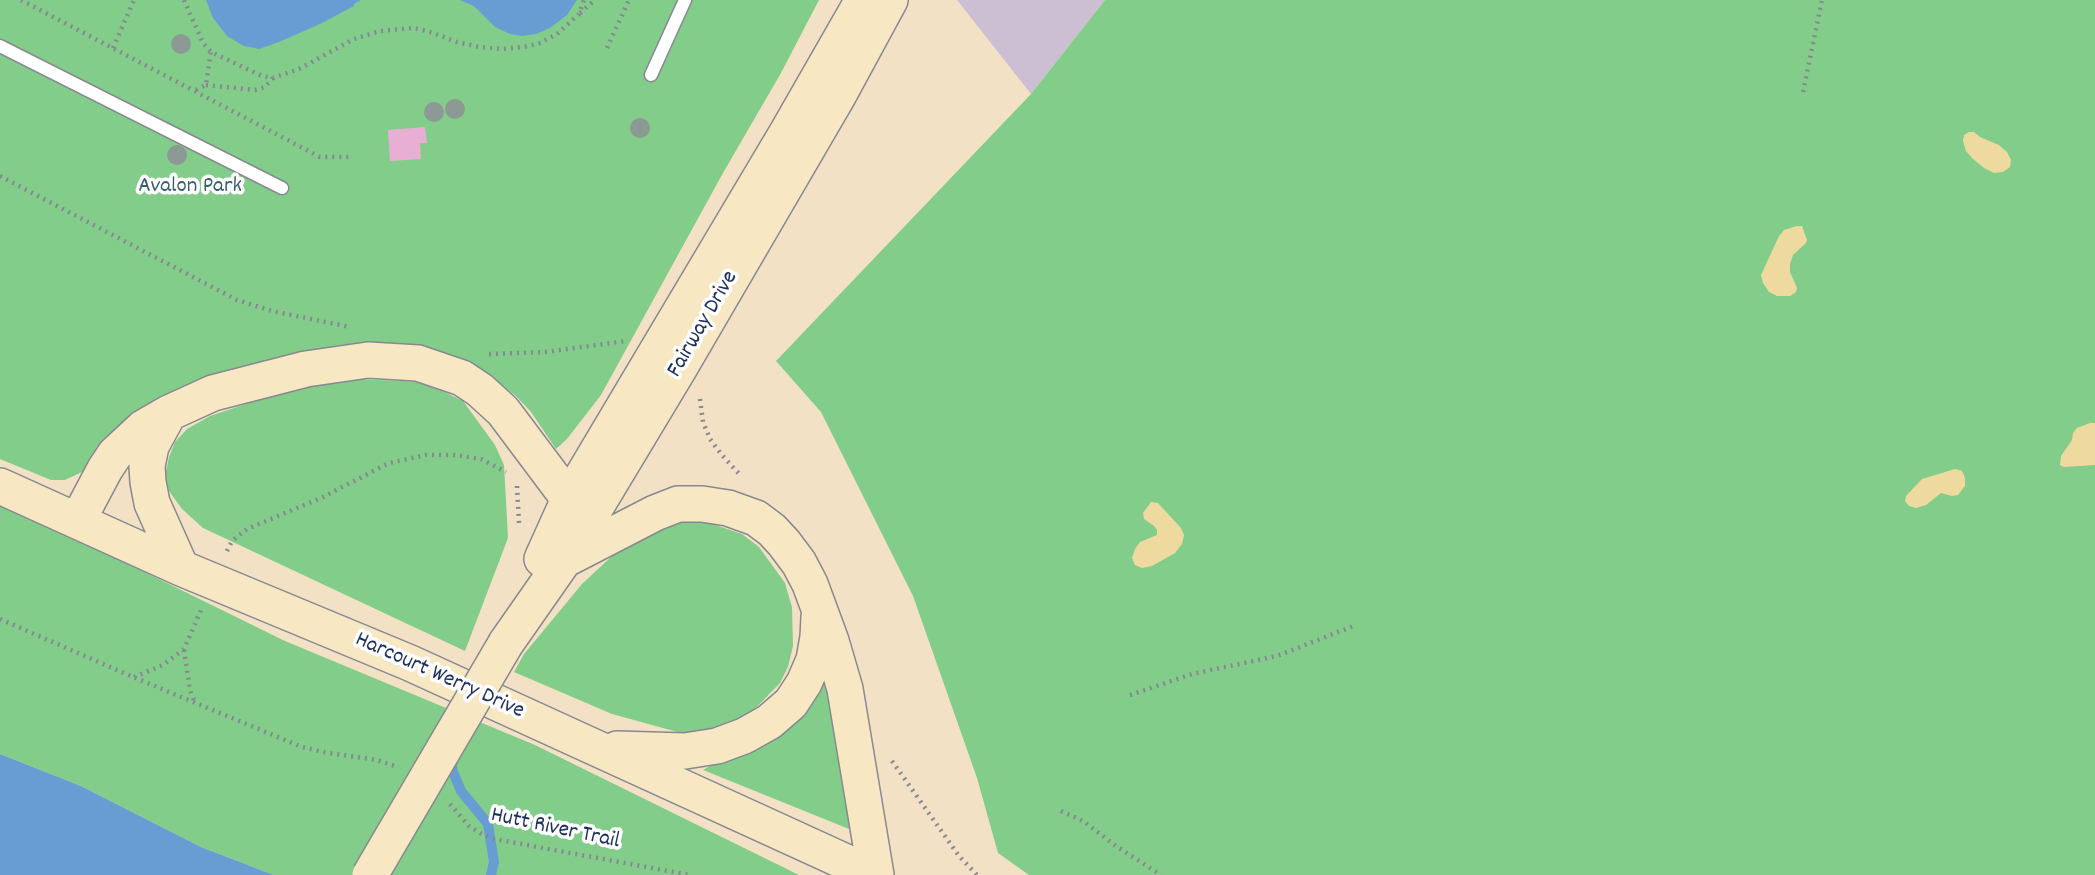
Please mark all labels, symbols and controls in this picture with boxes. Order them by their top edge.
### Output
park label: Avalon Park [138,174,242,202]
street label: Fairway Drive [662,267,746,383]
street label: Harcourt Werry Drive [350,627,528,727]
street label: Hutt River Trail [488,803,622,857]

